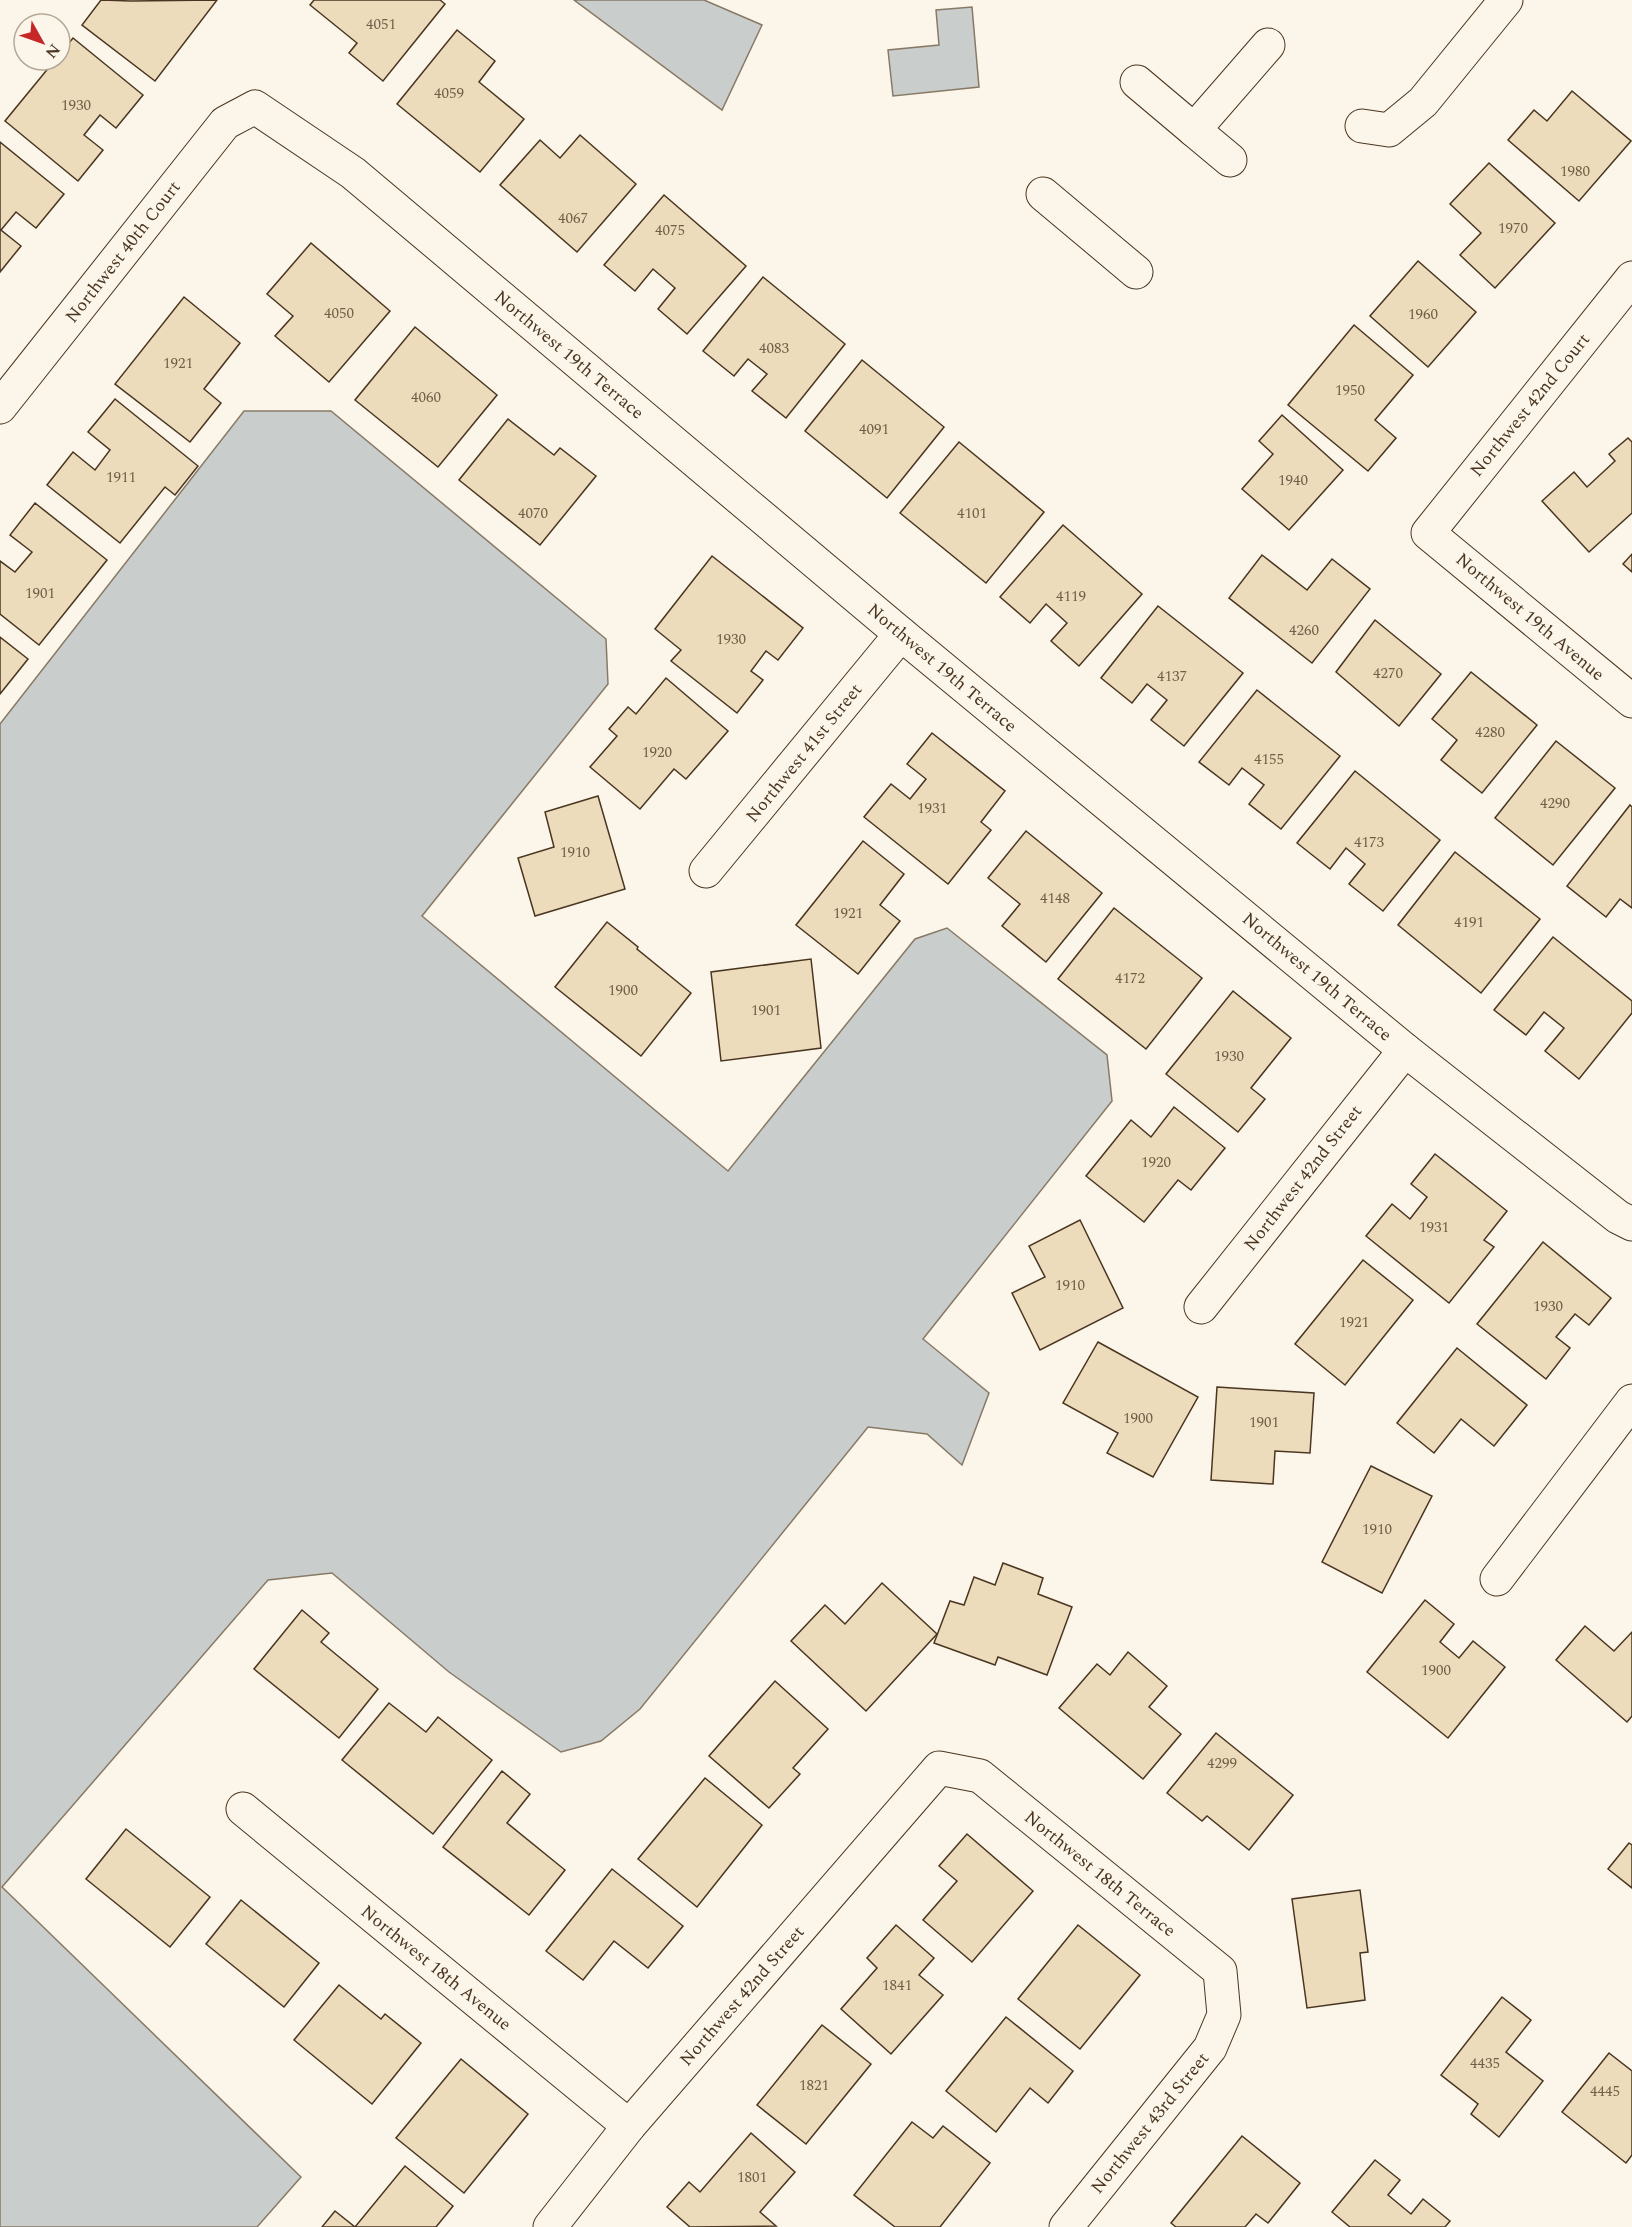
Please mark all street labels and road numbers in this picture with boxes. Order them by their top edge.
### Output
street label: Northwest 40th Court [59,175,187,329]
street label: Northwest 19th Terrace [488,284,650,426]
street label: Northwest 42nd Court [1463,327,1597,483]
street label: Northwest 19th Avenue [1450,546,1610,688]
street label: Northwest 19th Terrace [861,597,1023,739]
street label: Northwest 41st Street [739,678,869,828]
street label: Northwest 19th Terrace [1236,906,1398,1048]
street label: Northwest 42nd Street [1237,1099,1369,1257]
street label: Northwest 18th Terrace [1018,1804,1182,1944]
street label: Northwest 18th Avenue [355,1899,517,2037]
street label: Northwest 42nd Street [673,1920,811,2072]
street label: Northwest 43rd Street [1084,2046,1216,2200]

